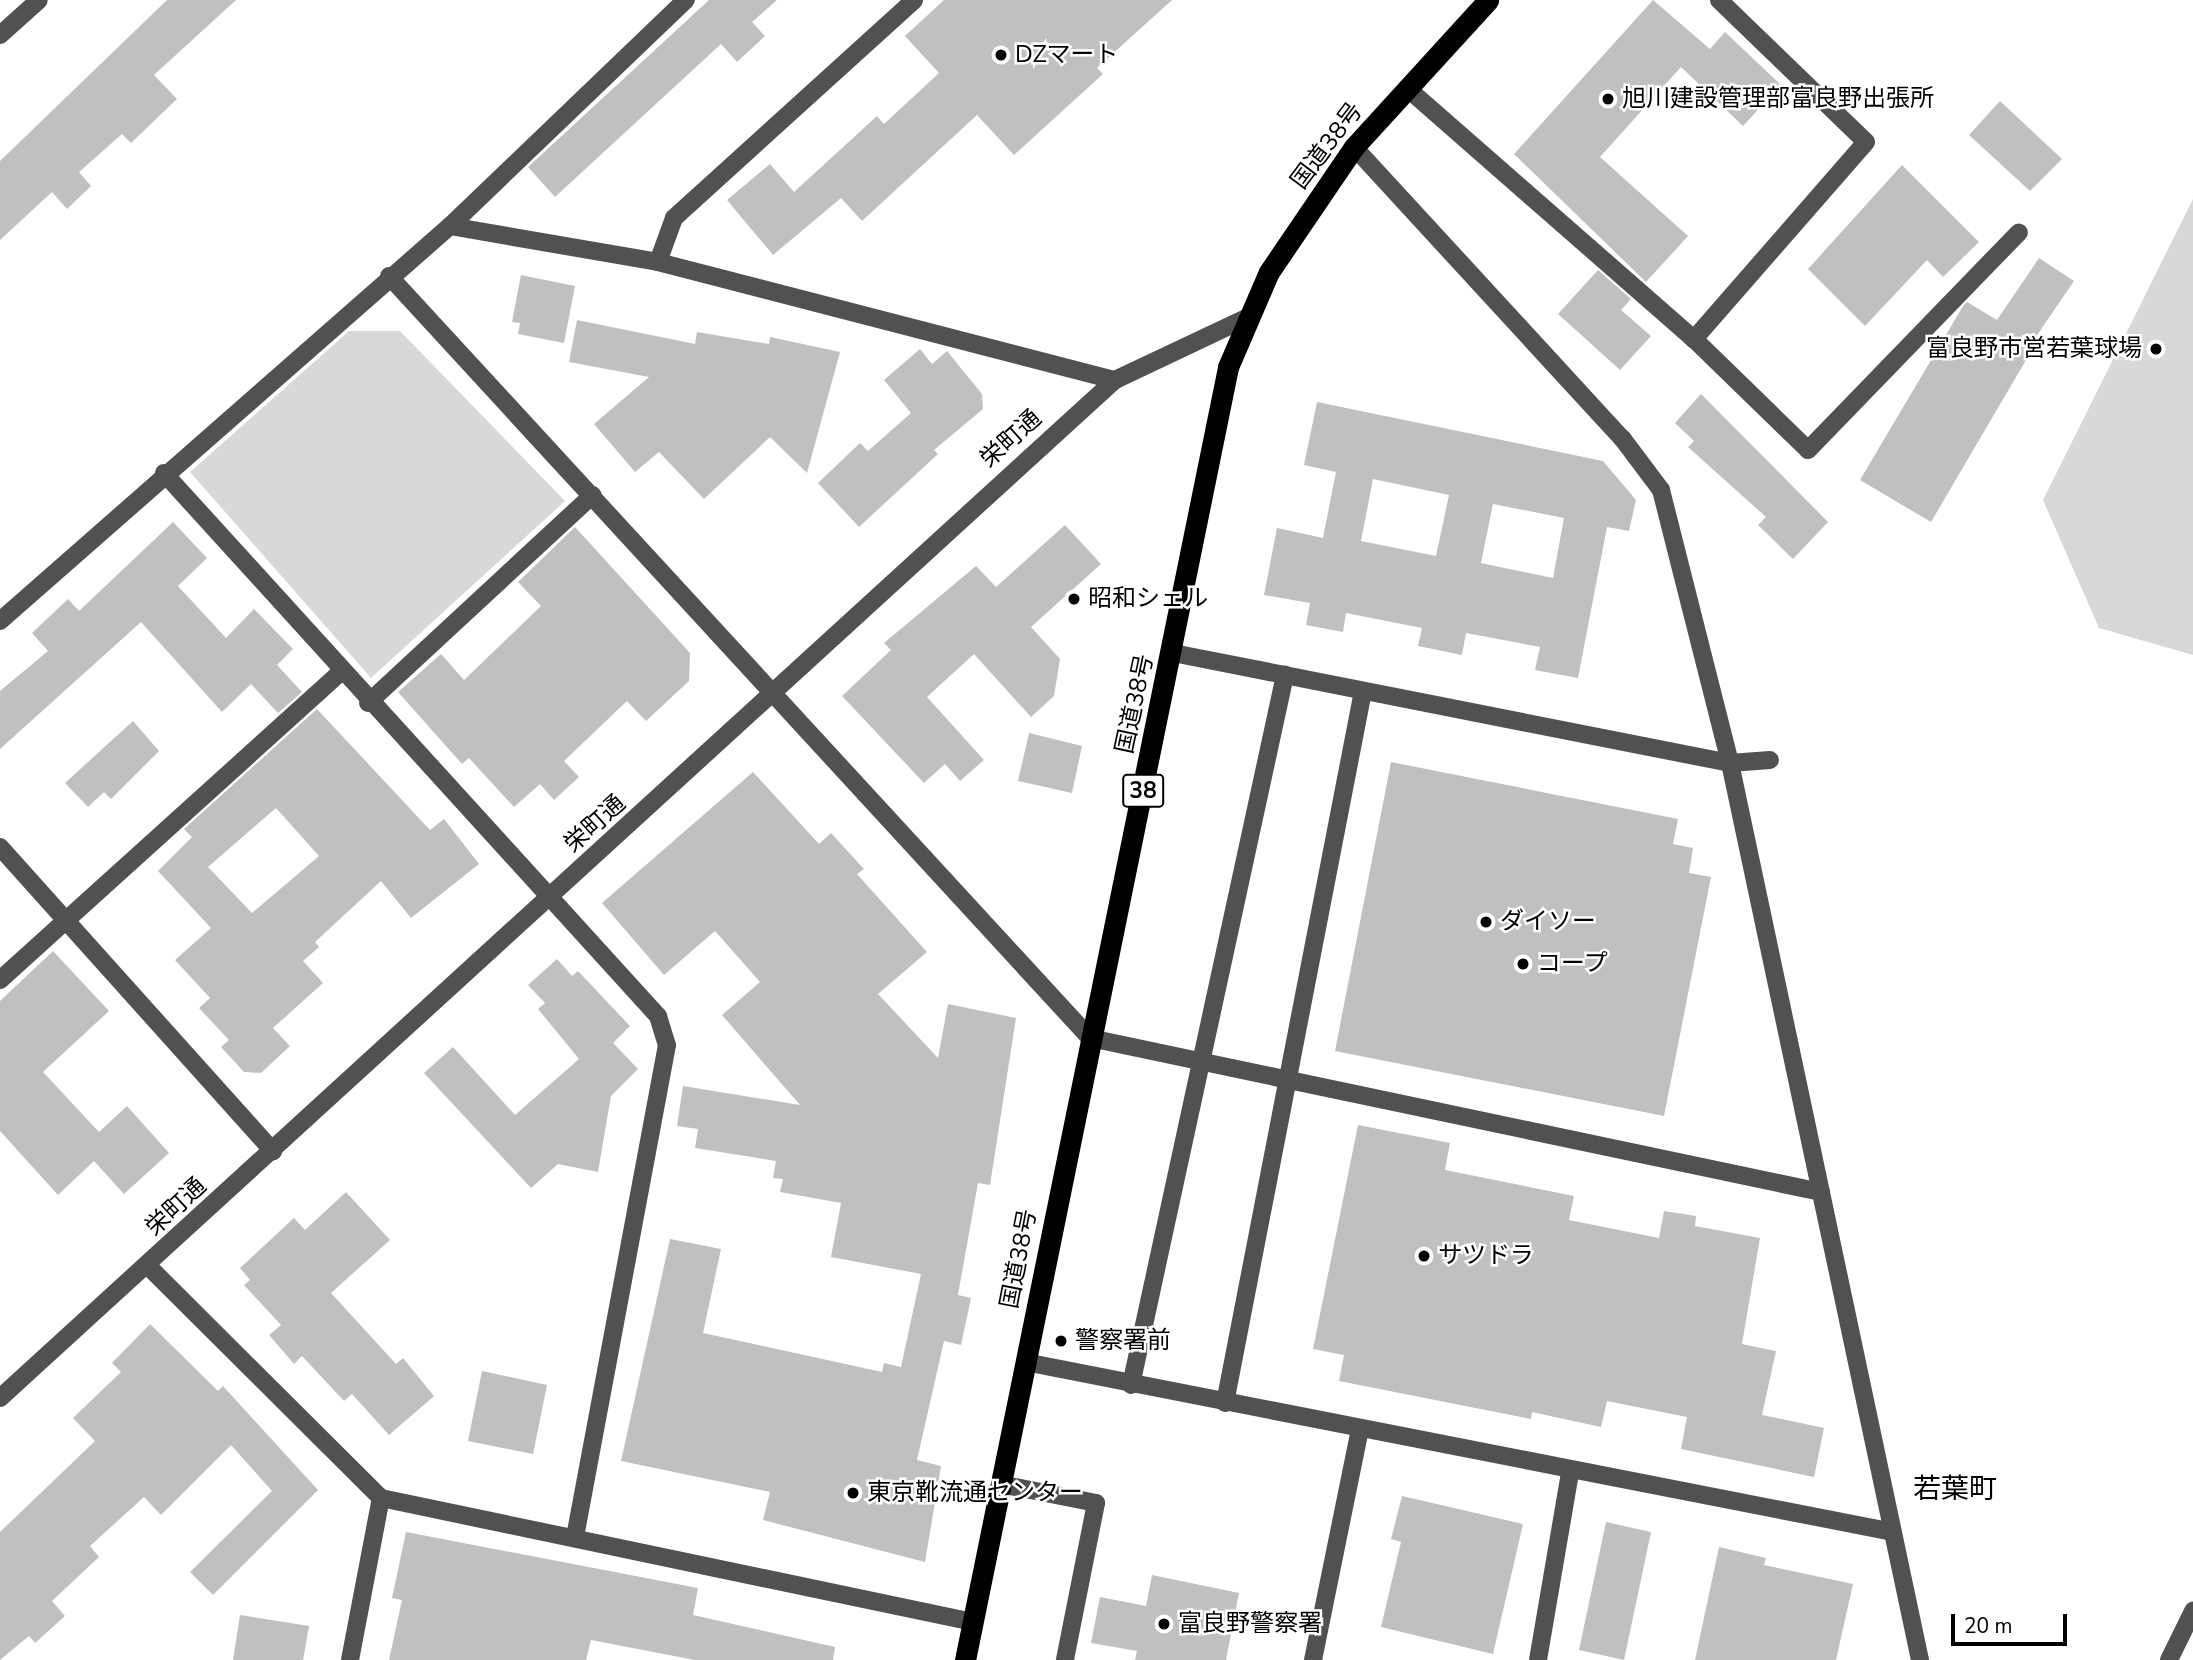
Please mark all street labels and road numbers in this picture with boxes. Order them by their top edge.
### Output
street label: 国道38号 [1285,97,1369,195]
street label: 栄町通 [975,404,1047,474]
street label: 国道38号 [1110,652,1160,756]
road number: 38 [1122,772,1164,810]
street label: 栄町通 [559,789,631,859]
street label: 栄町通 [140,1172,212,1242]
street label: 国道38号 [995,1207,1043,1311]

